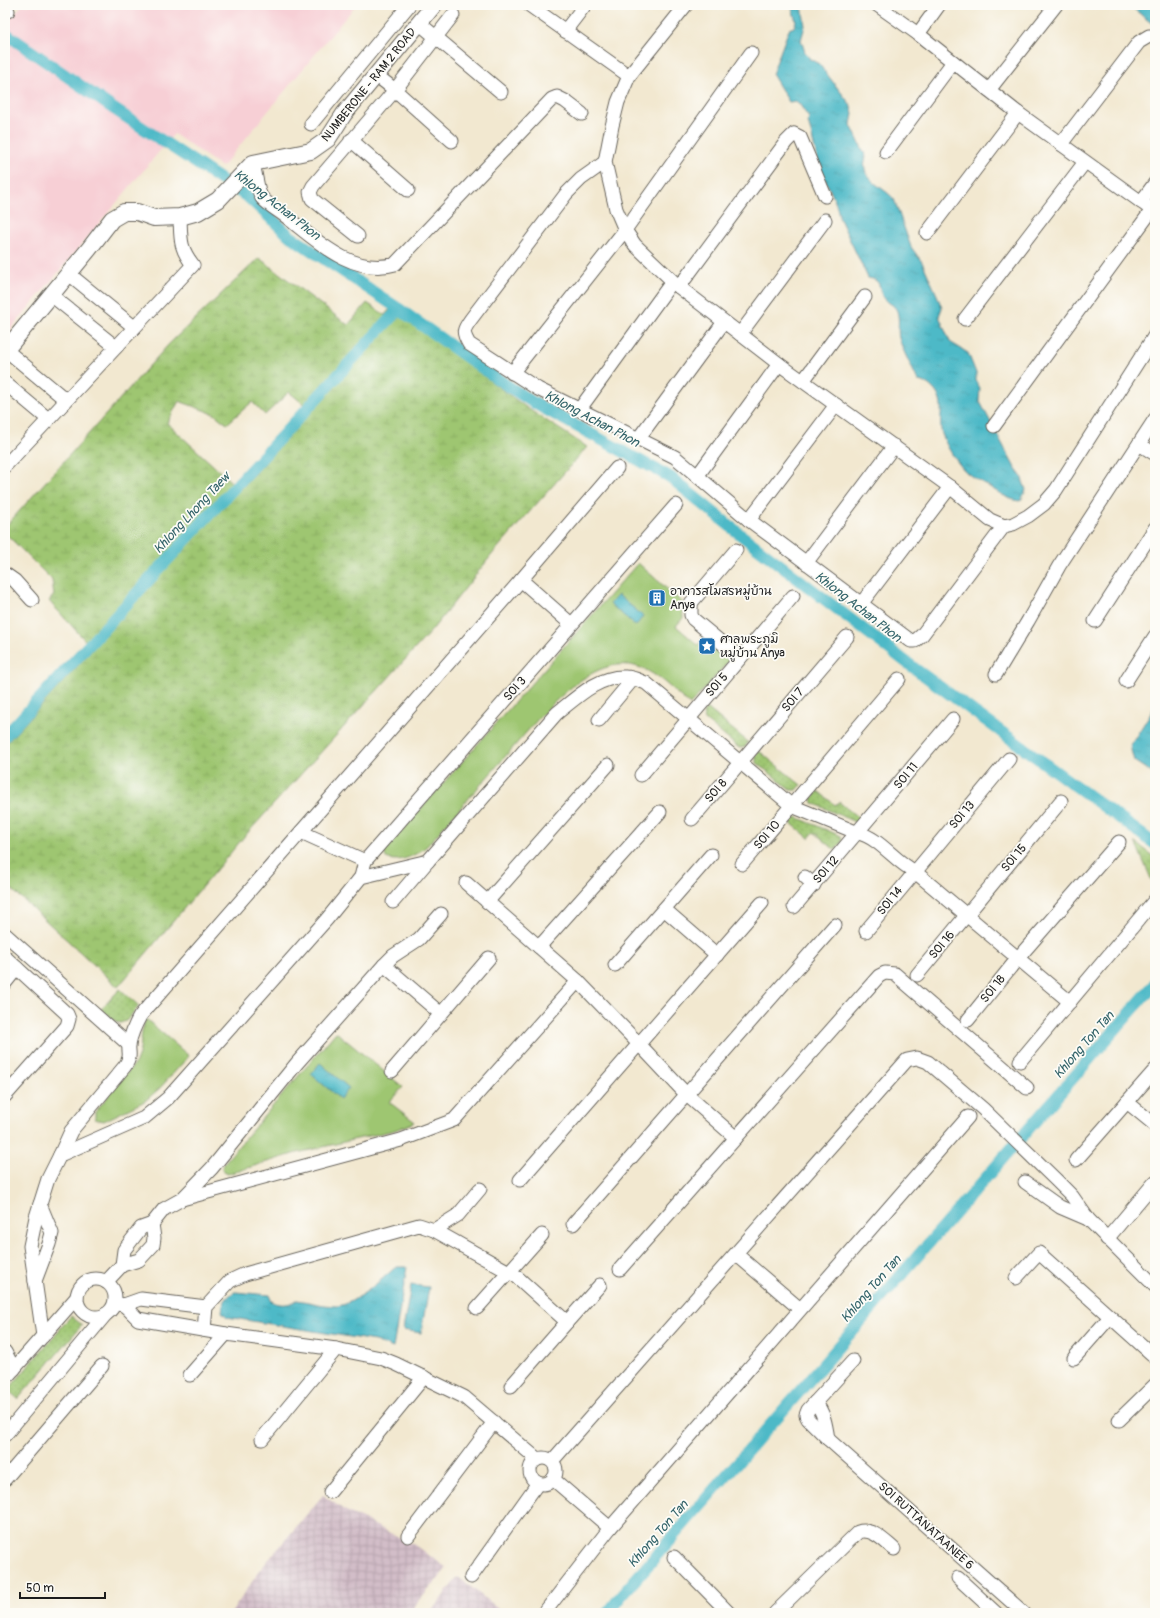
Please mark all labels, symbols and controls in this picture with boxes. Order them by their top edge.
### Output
street label: NUMBERONE - RAM 2 ROAD [318,25,420,145]
water label: Khlong Achan Phon [231,166,324,244]
water label: Khlong Achan Phon [542,387,643,451]
water label: Khlong Lhong Taew [150,467,235,557]
water label: Khlong Achan Phon [812,568,905,646]
place label: อาคารสโมสรหมู่บ้าน Anya [670,583,772,613]
building icon: อาคารสโมสรหมู่บ้าน Anya [647,588,667,608]
place label: ศาลพระภูมิ หมู่บ้าน Anya [720,632,785,662]
place icon: ศาลพระภูมิ หมู่บ้าน Anya [697,636,717,656]
street label: SOI 5 [702,670,732,700]
street label: SOI 3 [500,674,530,704]
street label: SOI 7 [779,684,808,715]
street label: SOI 11 [891,760,921,792]
street label: SOI 8 [702,776,730,806]
street label: SOI 13 [946,798,978,832]
street label: SOI 10 [750,817,784,853]
street label: SOI 15 [998,841,1030,875]
street label: SOI 12 [810,853,842,887]
street label: SOI 14 [874,884,906,918]
street label: SOI 16 [926,928,958,962]
street label: SOI 18 [977,972,1009,1006]
water label: Khlong Ton Tan [1051,1008,1118,1082]
water label: Khlong Ton Tan [838,1252,905,1326]
street label: SOI RUTTANATAANEE 6 [875,1479,977,1573]
water label: Khlong Ton Tan [625,1497,692,1571]
scale bar [20,1574,105,1600]
text: 50 m [26,1581,54,1596]

